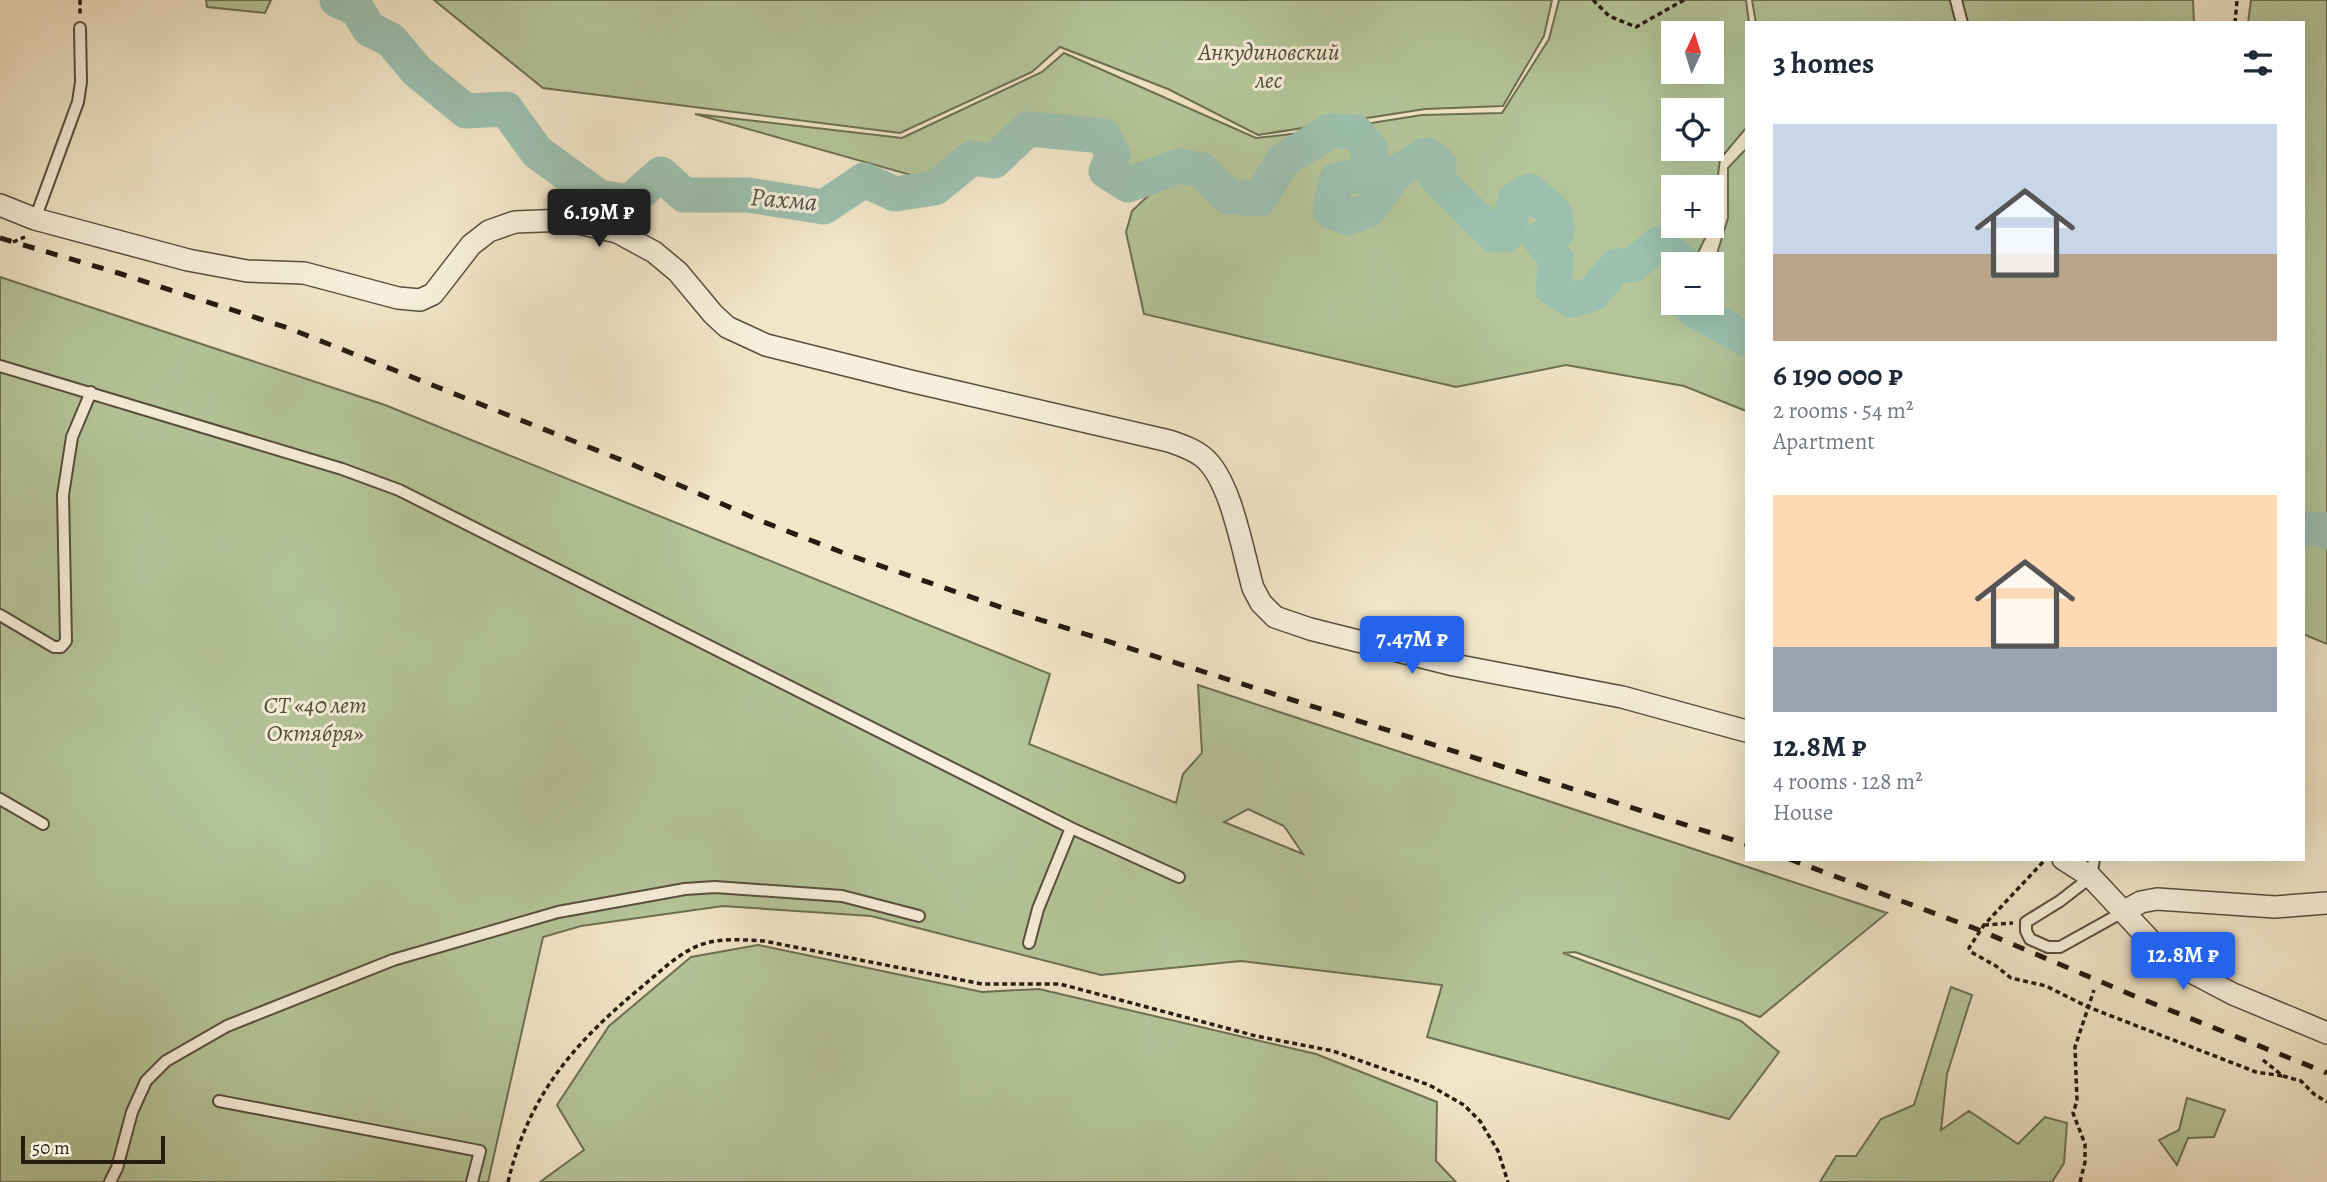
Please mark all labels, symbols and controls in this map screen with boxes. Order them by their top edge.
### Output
north arrow [1661,21,1724,84]
map controls [1661,21,1724,315]
park label: Анкудиновский лес [1196,36,1340,96]
text: 3 homes [1773,43,1874,83]
icon: filters [2239,44,2277,82]
button: locate [1661,98,1724,161]
icon: home [1962,170,2088,296]
button: + [1661,175,1724,238]
water label: Рахма [749,179,819,220]
pin: 6.19M ₽ [534,190,664,249]
text: 6.19M ₽ [564,196,634,227]
button: − [1661,252,1724,315]
text: 6 190 000 ₽ [1773,355,1903,395]
text: 2 rooms · 54 m² [1773,395,1914,426]
text: Apartment [1773,426,1875,457]
icon: home [1962,541,2088,667]
pin: 7.47M ₽ [1347,616,1477,676]
text: 7.47M ₽ [1376,623,1448,654]
park label: СТ «40 лет Октября» [263,689,367,749]
text: 12.8M ₽ [1773,726,1867,766]
text: 4 rooms · 128 m² [1773,766,1923,797]
text: House [1773,797,1833,828]
pin: 12.8M ₽ [2118,932,2248,992]
text: 12.8M ₽ [2147,939,2219,970]
scale bar [21,1133,164,1165]
text: 50 m [32,1135,70,1161]

